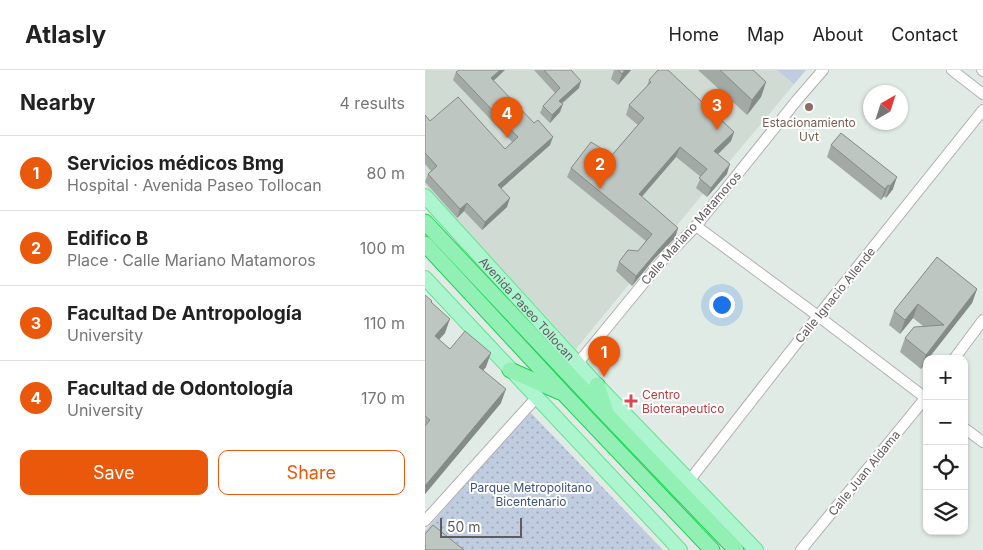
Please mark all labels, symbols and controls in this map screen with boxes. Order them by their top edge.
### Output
text: Atlasly [25,20,106,49]
text: Home [669,24,719,45]
text: Map [747,24,784,45]
text: About [812,24,863,45]
text: Contact [891,24,958,45]
north arrow [863,85,908,130]
pin: 3 [701,89,733,130]
text: Nearby [20,90,95,115]
text: 4 results [340,93,405,113]
pin: 4 [491,97,523,138]
marker: Estacionamiento Uvt [803,101,815,113]
place label: Estacionamiento Uvt [762,115,856,144]
pin: 2 [584,148,616,189]
text: Servicios médicos Bmg [67,152,284,175]
text: 1 [33,163,39,183]
text: 80 m [366,163,405,183]
street label: Calle Mariano Matamoros [638,168,744,288]
text: Hospital · Avenida Paseo Tollocan [67,175,322,195]
text: Edifico B [67,227,148,250]
text: 2 [31,238,41,258]
text: 100 m [360,238,405,258]
street label: Calle Ignacio Allende [792,244,878,346]
text: Place · Calle Mariano Matamoros [67,250,316,270]
street label: Avenida Paseo Tollocan [476,254,578,363]
your location [709,292,735,318]
text: Facultad De Antropología [67,302,302,325]
text: 3 [31,313,41,333]
text: 110 m [363,313,405,333]
text: University [67,325,143,345]
pin: 1 [588,336,620,377]
map controls [923,355,968,535]
button: + [923,355,968,400]
text: Facultad de Odontología [67,377,293,400]
place label: Centro Bioterapeutico [642,387,724,416]
text: 4 [31,388,41,408]
text: 170 m [361,388,405,408]
marker: Centro Bioterapeutico [624,394,638,408]
text: University [67,400,143,420]
button: − [923,400,968,445]
street label: Calle Juan Aldama [825,427,903,519]
button: locate [923,445,968,490]
button: Save [20,450,208,495]
button: Share [218,450,405,495]
park label: Parque Metropolitano Bicentenario [470,480,592,509]
button: layers [923,490,968,535]
scale bar [440,515,523,538]
text: 50 m [447,518,481,535]

